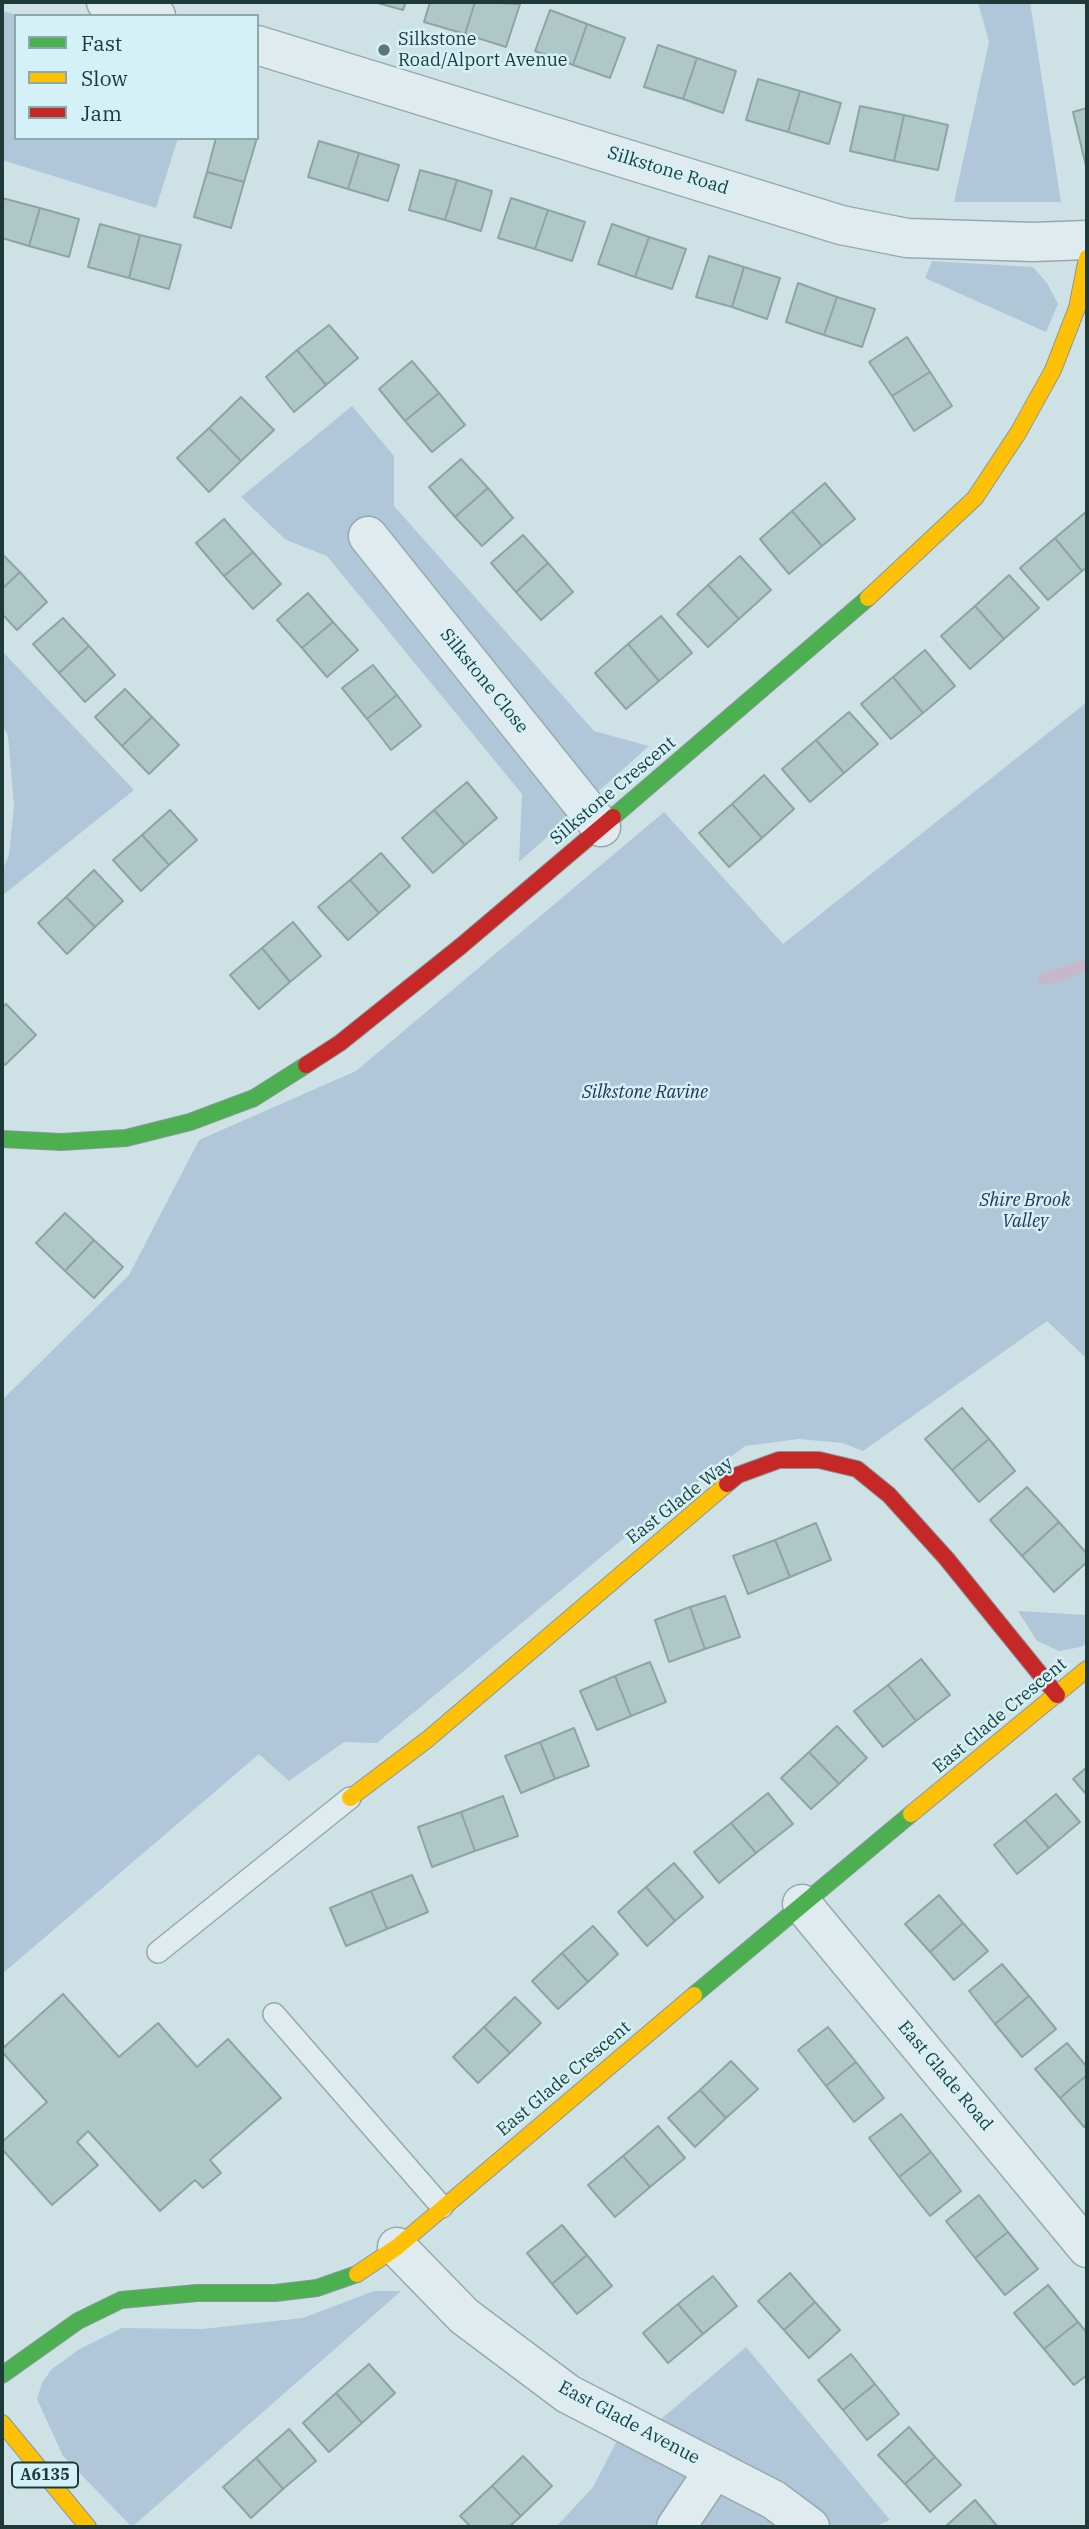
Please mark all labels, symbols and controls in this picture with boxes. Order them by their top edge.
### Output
legend [14,14,259,140]
text: Fast [81,29,122,57]
place label: Silkstone Road/Alport Avenue [398,29,568,72]
marker: Silkstone Road/Alport Avenue [376,42,392,58]
text: Slow [81,64,128,92]
text: Jam [81,99,122,127]
street label: Silkstone Road [605,142,731,200]
street label: Silkstone Close [435,624,533,738]
street label: Silkstone Crescent [546,732,680,850]
park label: Silkstone Ravine [582,1082,708,1104]
park label: Shire Brook Valley [980,1190,1070,1232]
street label: East Glade Way [622,1453,738,1549]
street label: East Glade Crescent [929,1654,1071,1778]
street label: East Glade Crescent [493,2017,635,2141]
street label: East Glade Road [893,2017,997,2135]
street label: East Glade Avenue [555,2377,703,2469]
road number: A6135 [12,2462,78,2488]

